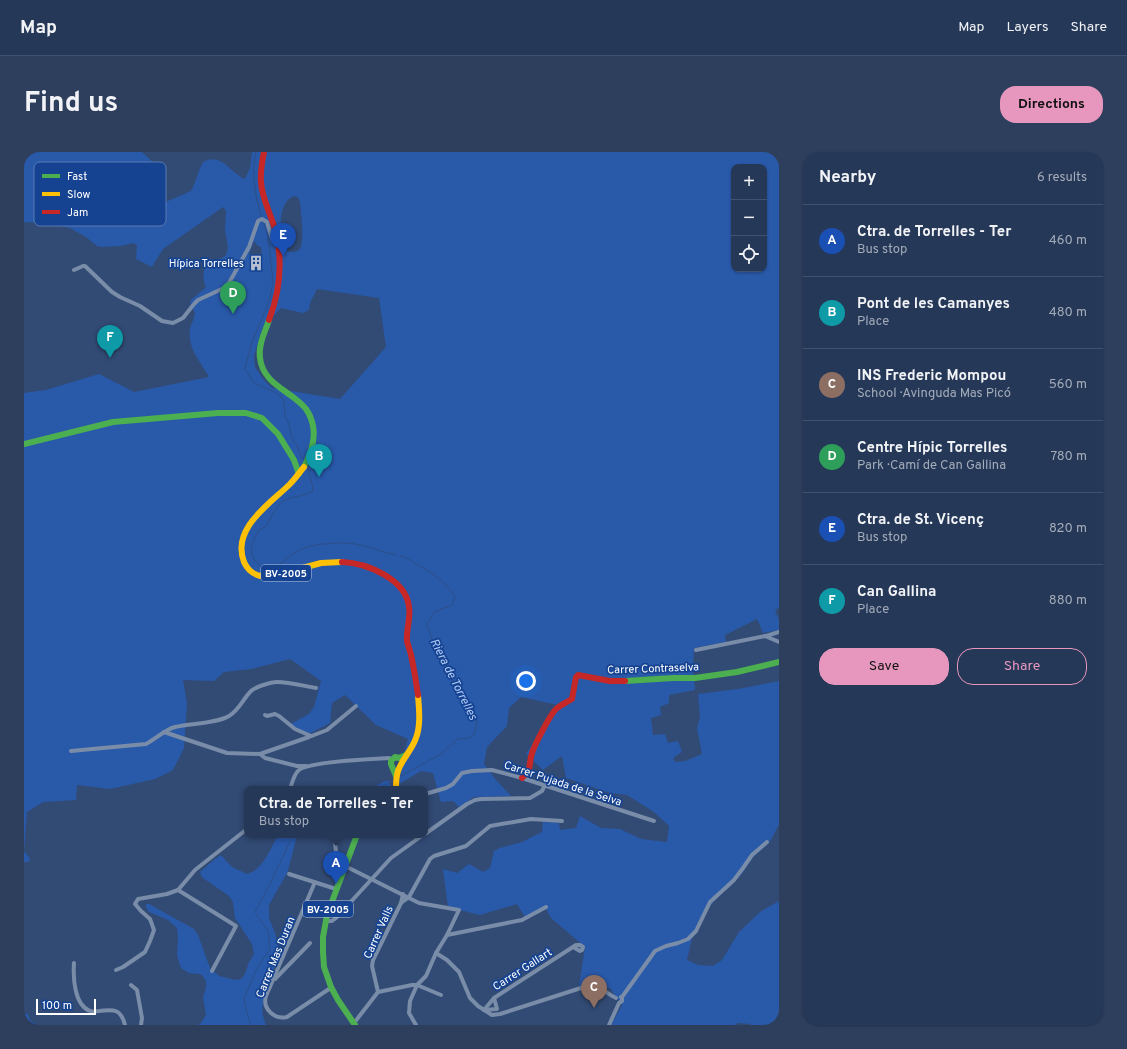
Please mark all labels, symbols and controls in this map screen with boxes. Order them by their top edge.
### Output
text: Map [20,16,57,40]
text: Map [958,19,984,36]
text: Layers [1006,19,1048,36]
text: Share [1070,19,1107,36]
text: Find us [24,86,118,122]
button: Directions [1000,86,1103,123]
legend [34,162,166,226]
map controls [731,164,767,272]
button: + [731,164,767,200]
text: Nearby [819,167,876,189]
text: Fast [67,170,87,184]
text: 6 results [1037,170,1087,186]
text: Slow [67,188,90,202]
button: − [731,200,767,236]
text: Jam [67,206,88,220]
pin: E [270,223,296,256]
text: Ctra. de Torrelles - Ter [857,223,1011,242]
text: A [827,233,837,249]
text: 460 m [1049,233,1087,249]
button: locate [731,236,767,272]
text: Bus stop [857,242,907,258]
building icon: Hípica Torrelles [247,254,265,272]
place label: Hípica Torrelles [169,257,244,271]
pin: D [220,281,246,314]
text: Pont de les Camanyes [857,295,1010,314]
text: B [828,305,836,321]
text: 480 m [1049,305,1087,321]
text: Place [857,314,889,330]
pin: F [97,325,123,358]
text: INS Frederic Mompou [857,367,1006,386]
text: C [828,377,836,393]
text: 560 m [1049,377,1087,393]
text: School · Avinguda Mas Picó [857,386,1011,402]
text: Centre Hípic Torrelles [857,439,1007,458]
pin: B [306,444,332,477]
text: D [827,449,837,465]
text: 780 m [1050,449,1087,465]
text: Park · Camí de Can Gallina [857,458,1006,474]
text: Ctra. de St. Vicenç [857,511,984,530]
text: E [828,521,836,537]
text: 820 m [1049,521,1087,537]
text: Bus stop [857,530,907,546]
road number: BV-2005 [261,565,311,581]
text: Can Gallina [857,583,936,602]
text: F [828,593,836,609]
text: 880 m [1049,593,1087,609]
text: Place [857,602,889,618]
water label: Riera de Torrelles [426,636,481,724]
button: Save [819,648,949,685]
button: Share [957,648,1087,685]
street label: Carrer Contraselva [607,660,699,678]
your location [516,671,536,691]
street label: Carrer Pujada de la Selva [502,758,624,810]
popup [244,786,428,838]
text: Ctra. de Torrelles - Ter [259,795,413,814]
text: Bus stop [259,814,309,830]
pin: A [323,851,349,884]
road number: BV-2005 [303,901,353,917]
street label: Carrer Valls [361,904,397,961]
street label: Carrer Mas Duran [253,915,299,1000]
street label: Carrer Gallart [490,945,555,994]
pin: C [581,975,607,1008]
scale bar [36,997,96,1016]
text: 100 m [42,999,72,1013]

